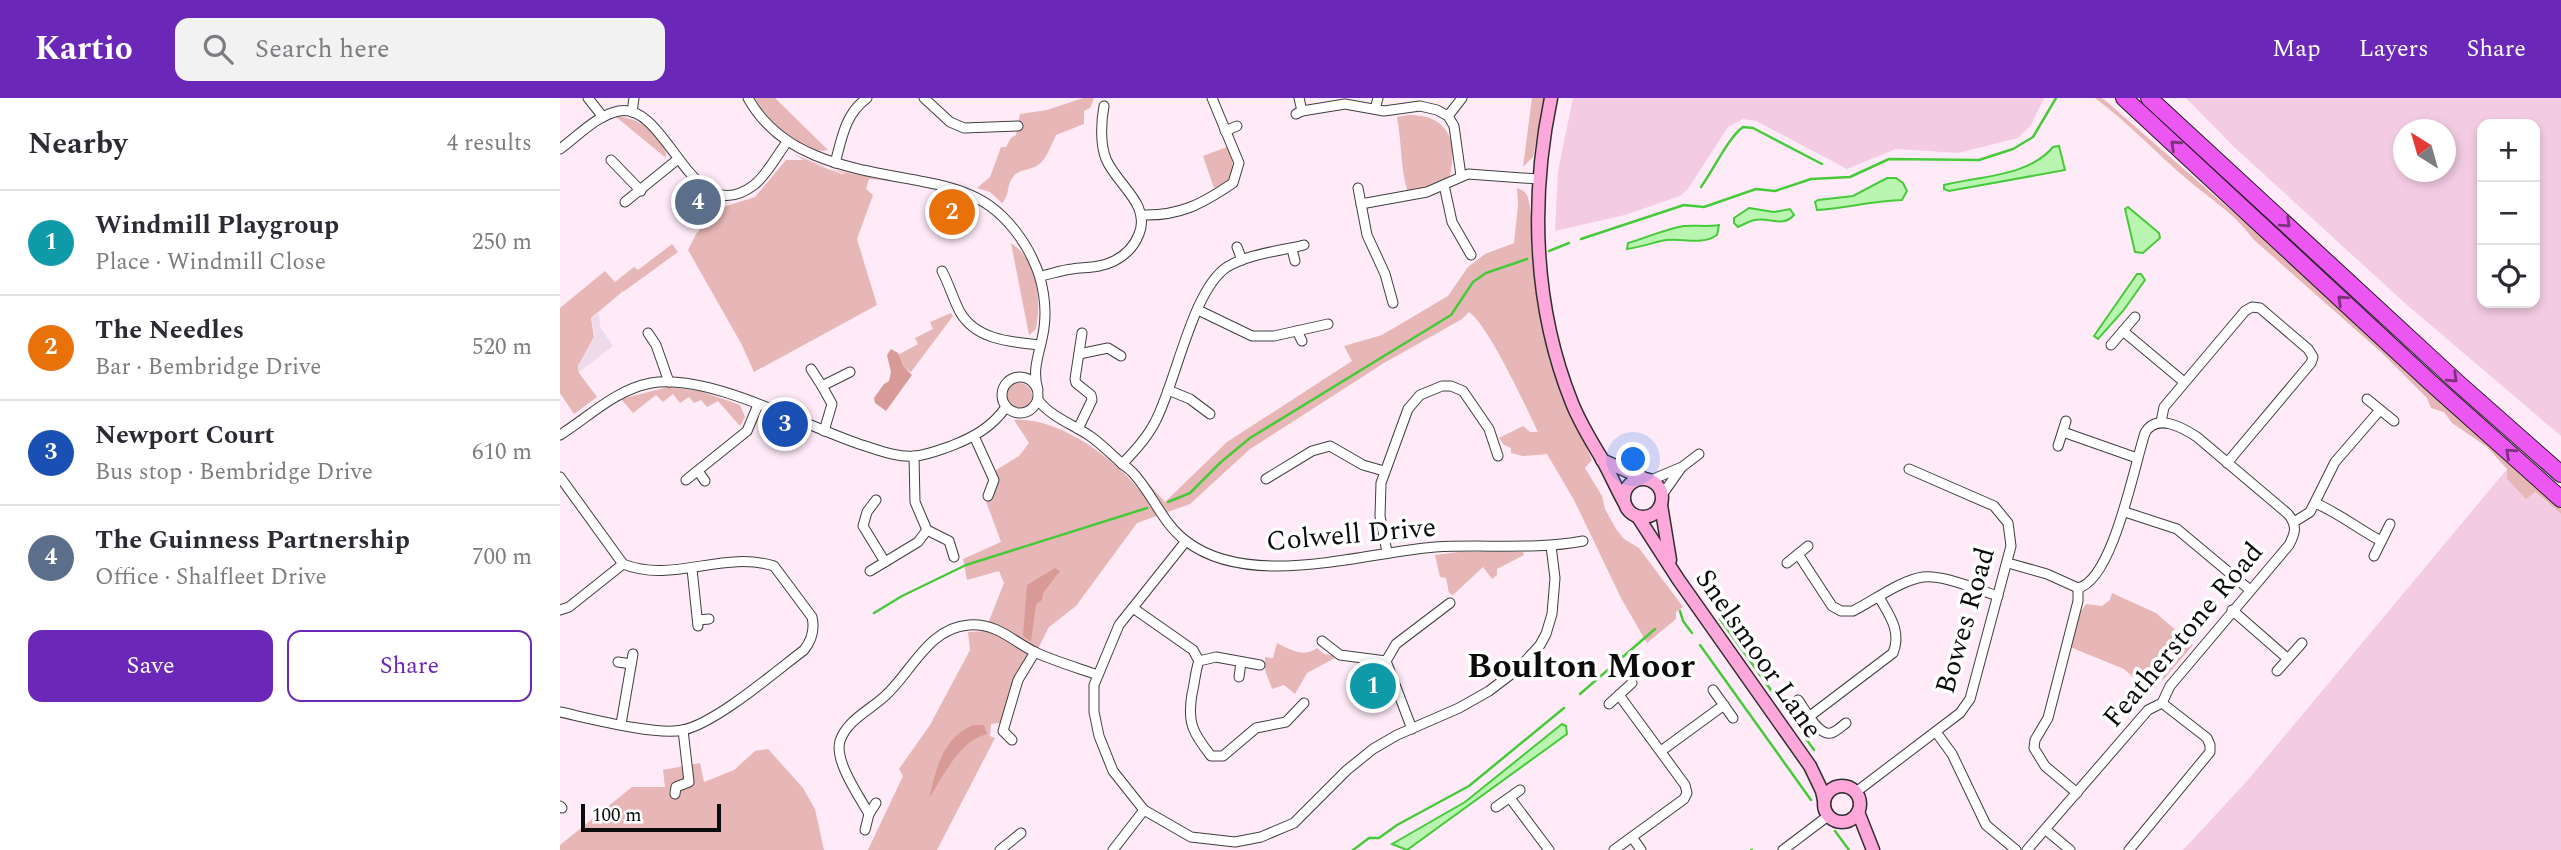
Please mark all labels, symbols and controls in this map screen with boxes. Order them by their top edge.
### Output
search box [175,18,665,81]
text: Kartio [35,24,133,74]
text: Search here [255,29,390,69]
icon: search [199,30,237,68]
text: Map [2272,31,2321,67]
text: Layers [2359,31,2429,67]
text: Share [2467,31,2526,67]
north arrow [2393,119,2456,182]
map controls [2477,119,2540,308]
button: + [2477,119,2540,182]
text: Nearby [28,121,127,167]
text: 4 results [447,126,532,161]
one-way arrow [2170,141,2183,153]
pin: 4 [675,176,721,228]
button: − [2477,182,2540,245]
pin: 2 [929,186,975,238]
text: Windmill Playgroup [95,205,339,245]
one-way arrow [2278,215,2291,228]
text: 1 [45,225,57,260]
text: 250 m [472,225,532,260]
text: Place · Windmill Close [95,245,326,280]
button: locate [2477,245,2540,308]
one-way arrow [2337,296,2350,308]
text: The Needles [95,310,244,350]
text: 2 [45,330,57,365]
text: 520 m [472,330,532,365]
text: Bar · Bembridge Drive [95,350,321,385]
one-way arrow [2445,370,2458,383]
pin: 3 [762,398,808,450]
text: Newport Court [95,415,275,455]
text: 3 [45,435,57,470]
text: 610 m [472,435,532,470]
your location [1616,442,1650,476]
one-way arrow [2505,449,2518,461]
text: Bus stop · Bembridge Drive [95,455,373,490]
street label: Colwell Drive [1264,506,1438,563]
text: The Guinness Partnership [95,520,410,560]
street label: Featherstone Road [2092,533,2274,737]
text: 4 [45,540,57,575]
text: 700 m [472,540,532,575]
street label: Bowes Road [1924,542,2007,699]
text: Office · Shalfleet Drive [95,560,327,595]
street label: Snelsmoor Lane [1684,560,1833,748]
button: Save [28,630,273,702]
button: Share [287,630,532,702]
district label: Boulton Moor [1467,640,1695,693]
pin: 1 [1350,660,1396,712]
scale bar [581,801,721,833]
text: 100 m [592,801,642,830]

